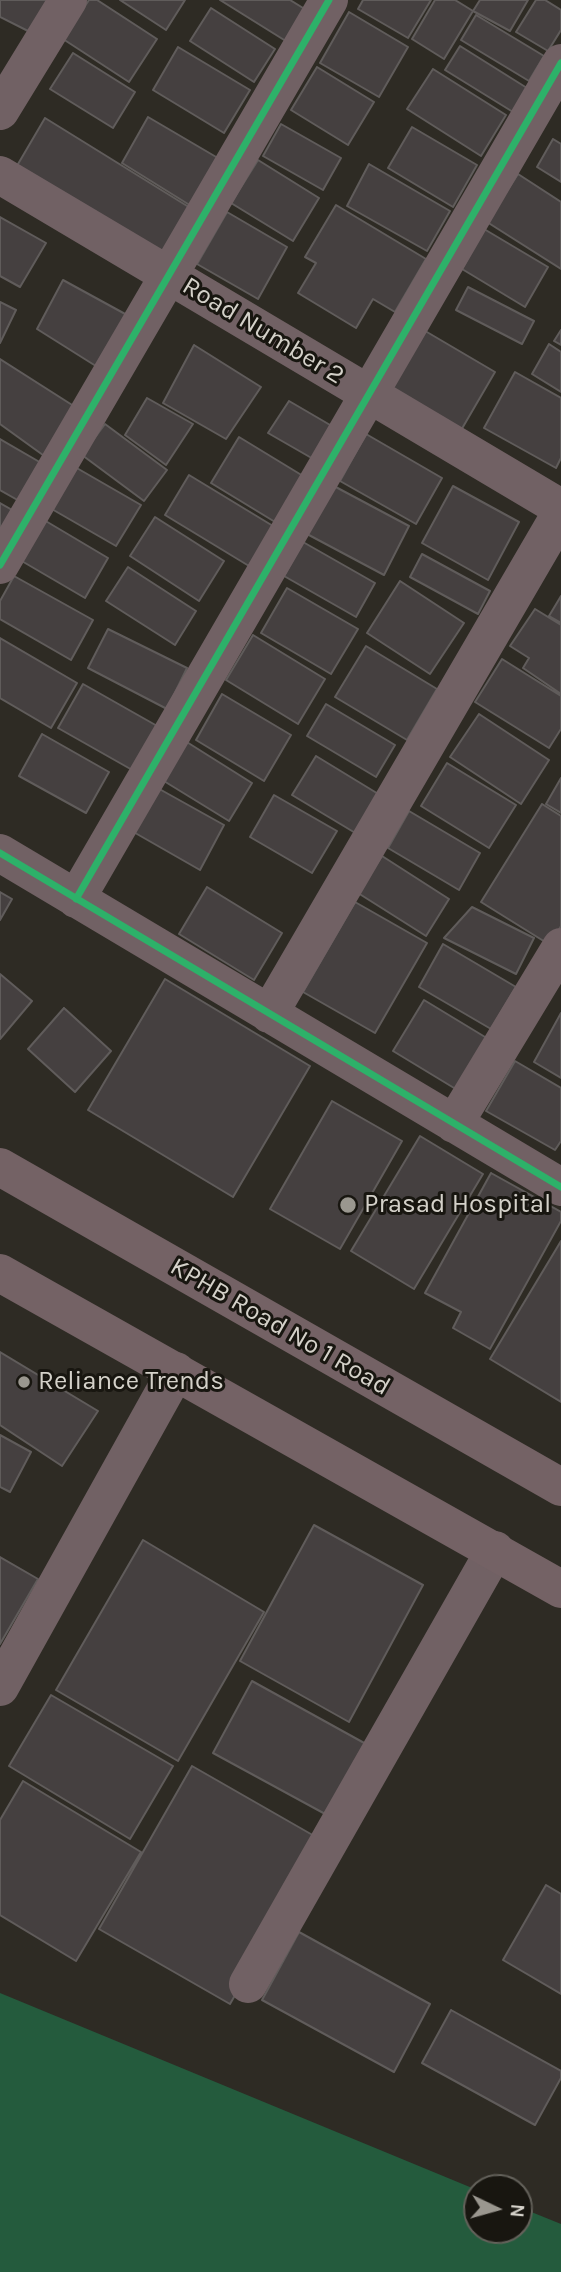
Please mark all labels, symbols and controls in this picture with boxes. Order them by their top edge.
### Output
street label: Road Number 2 [176,270,350,392]
place label: Prasad Hospital [364,1189,551,1221]
marker: Prasad Hospital [338,1195,358,1215]
street label: KPHB Road No 1 Road [165,1251,395,1403]
place label: Reliance Trends [38,1366,224,1398]
marker: Reliance Trends [16,1374,32,1390]
north arrow [463,2174,533,2244]
text: N [505,2203,528,2218]

